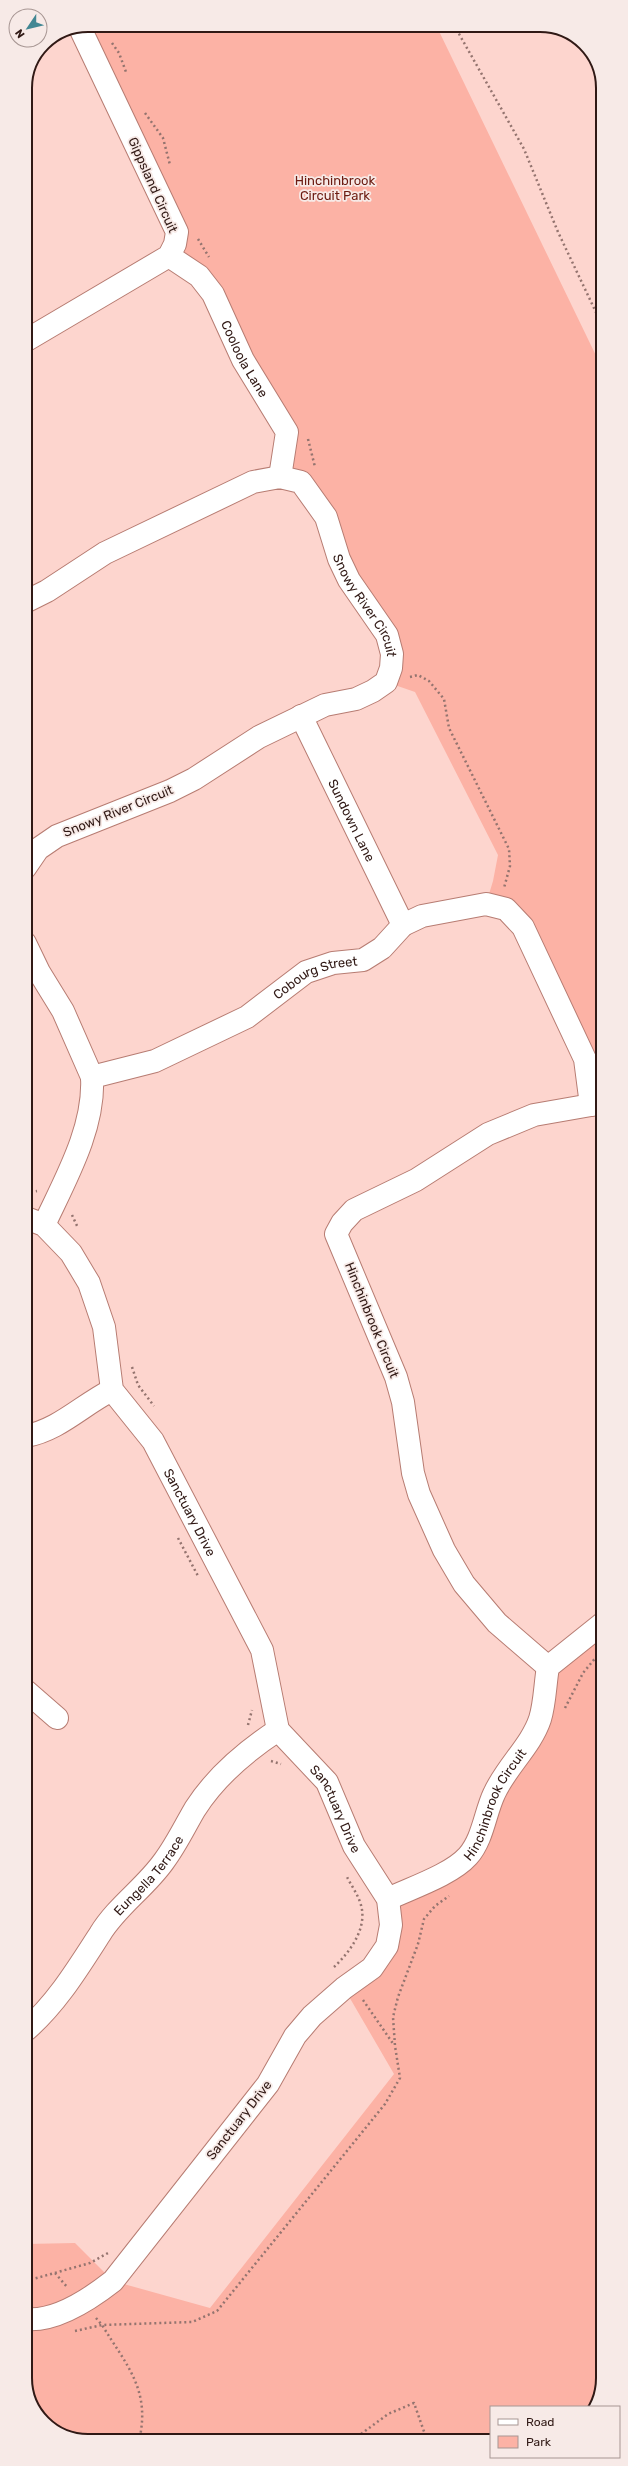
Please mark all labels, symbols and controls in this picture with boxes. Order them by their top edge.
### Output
north arrow [8,8,48,48]
text: N [13,26,28,40]
street label: Gippsland Circuit [125,135,181,235]
park label: Hinchinbrook Circuit Park [295,173,376,203]
street label: Cooloola Lane [218,318,271,400]
street label: Snowy River Circuit [330,552,400,657]
street label: Sundown Lane [325,776,378,864]
street label: Snowy River Circuit [61,782,175,840]
street label: Cobourg Street [270,953,358,1002]
street label: Hinchinbrook Circuit [342,1260,402,1380]
street label: Sanctuary Drive [161,1466,219,1559]
street label: Hinchinbrook Circuit [460,1745,529,1863]
street label: Sanctuary Drive [307,1762,364,1856]
street label: Eungella Terrace [110,1833,186,1918]
street label: Sanctuary Drive [203,2077,275,2163]
legend [490,2406,620,2458]
text: Road [526,2415,554,2429]
text: Park [526,2435,552,2449]

